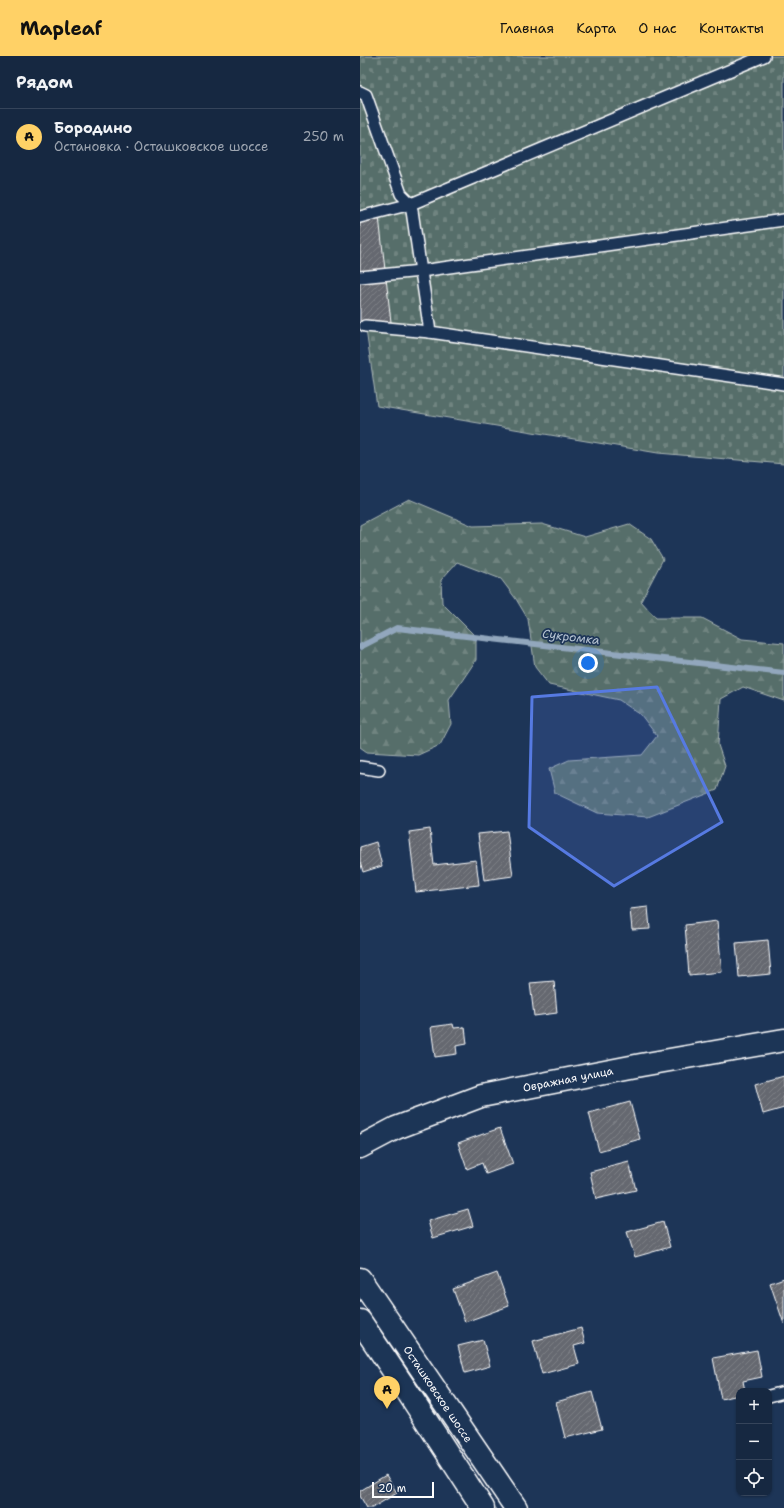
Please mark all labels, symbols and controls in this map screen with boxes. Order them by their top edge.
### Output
text: Mapleaf [20,16,102,41]
text: Главная [500,19,554,37]
text: Карта [576,19,616,37]
text: О нас [638,19,677,37]
text: Контакты [699,19,764,37]
text: Рядом [16,71,73,93]
text: Бородино [54,118,132,138]
text: A [24,128,34,145]
text: 250 m [303,128,344,145]
text: Остановка · Осташковское шоссе [54,138,268,155]
water label: Сукромка [541,626,601,648]
your location [578,653,598,673]
street label: Овражная улица [522,1063,615,1096]
street label: Осташковское шоссе [400,1343,476,1446]
pin: A [374,1376,400,1409]
map controls [736,1388,772,1496]
button: + [736,1388,772,1424]
button: − [736,1424,772,1460]
button: locate [736,1460,772,1496]
scale bar [372,1480,434,1499]
text: 20 m [378,1481,406,1496]

